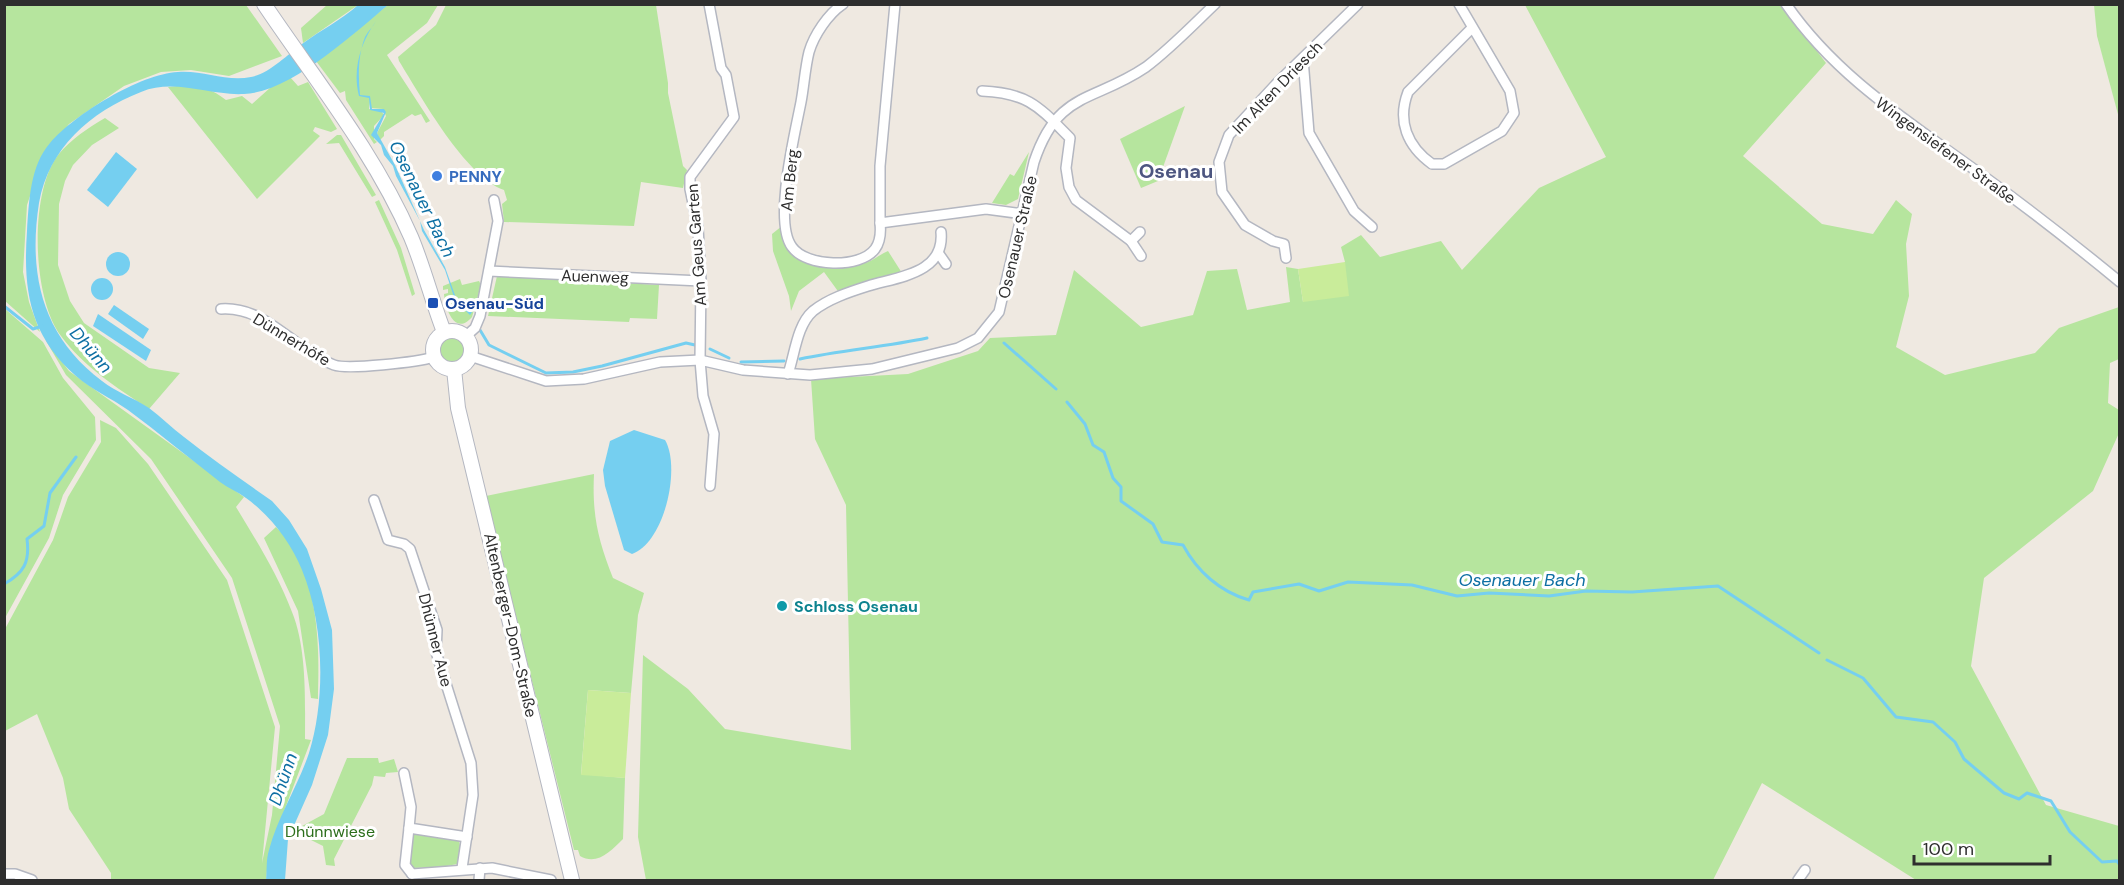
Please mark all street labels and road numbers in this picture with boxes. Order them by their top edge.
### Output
street label: Im Alten Driesch [1228,36,1327,138]
street label: Wingensiefener Straße [1871,92,2020,208]
street label: Am Berg [776,148,803,212]
street label: Osenauer Straße [993,174,1042,301]
street label: Am Geus Garten [682,183,711,307]
street label: Auenweg [561,265,629,288]
street label: Dünnerhöfe [249,308,334,371]
street label: Altenberger-Dom-Straße [479,531,542,719]
street label: Dhünner Aue [414,591,457,689]

